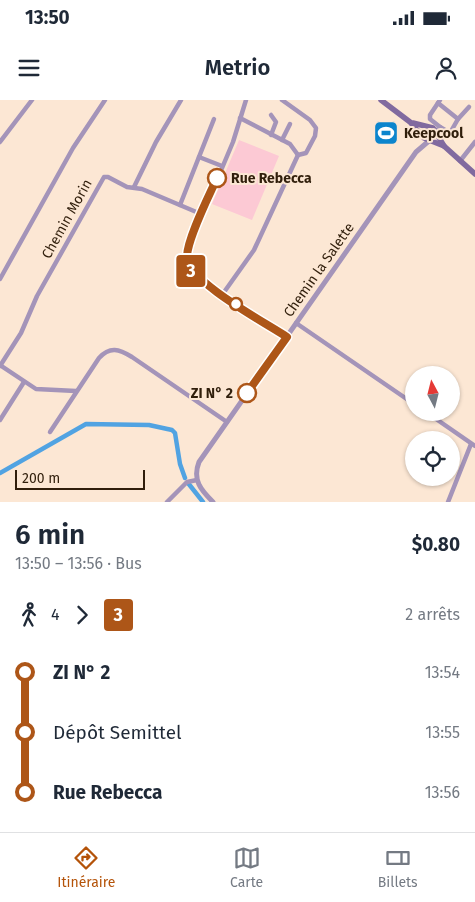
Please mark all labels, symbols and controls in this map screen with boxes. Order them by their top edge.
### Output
text: 13:50 [25,6,70,29]
icon: menu [15,54,43,82]
text: Metrio [205,54,270,81]
icon: person [432,54,460,82]
sports icon: Keepcool [373,120,399,146]
place label: Keepcool [404,125,464,142]
marker: Rue Rebecca [207,168,227,188]
place label: Rue Rebecca [231,170,312,187]
street label: Chemin Morin [38,176,96,262]
street label: Chemin la Salette [280,220,358,320]
line badge: 3 [175,255,207,287]
text: 3 [186,260,196,282]
unlabelled marker [229,297,243,311]
north arrow [405,366,460,421]
map controls [405,366,460,486]
marker: ZI N° 2 [237,383,257,403]
place label: ZI N° 2 [191,385,233,402]
button: locate [405,431,460,486]
scale bar [15,467,145,490]
text: 200 m [22,470,60,487]
text: 6 min [15,518,85,551]
text: $0.80 [412,533,460,556]
text: 13:50 – 13:56 · Bus [15,554,142,573]
icon: walk [15,601,43,629]
icon: forward [68,601,96,629]
text: 3 [114,604,123,626]
text: 4 [51,605,60,624]
text: 2 arrêts [405,605,460,624]
text: ZI N° 2 [53,661,110,684]
text: 13:54 [425,663,460,682]
text: Dépôt Semittel [53,721,182,744]
text: 13:55 [425,723,460,742]
text: Rue Rebecca [53,781,162,804]
text: 13:56 [425,783,460,802]
tab: Itinéraire [57,844,115,891]
tab: Carte [230,844,263,891]
tab: Billets [378,844,418,891]

